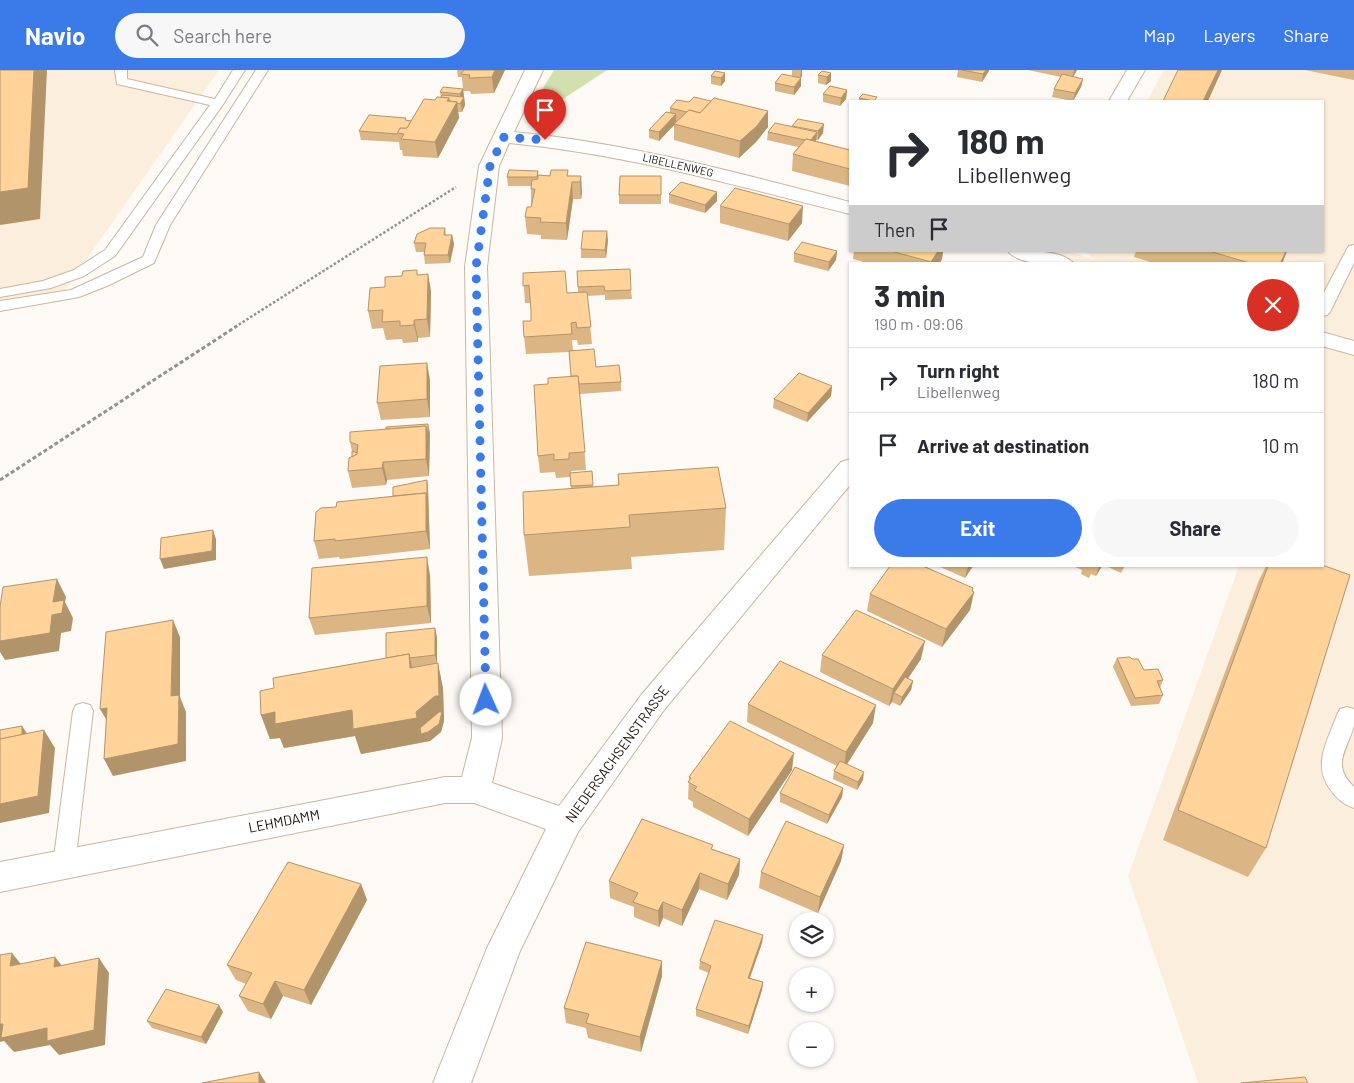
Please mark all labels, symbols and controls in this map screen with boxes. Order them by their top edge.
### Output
search box [115,13,465,58]
text: Navio [25,21,85,50]
icon: search [133,21,161,49]
text: Search here [173,24,272,47]
text: Map [1143,24,1175,46]
text: Layers [1203,24,1256,46]
text: Share [1284,24,1329,46]
pin [524,89,566,140]
icon: arrive [531,96,559,124]
text: 180 m [957,119,1045,161]
icon: right [874,120,939,185]
street label: LIBELLENWEG [642,150,715,179]
text: Libellenweg [957,161,1071,187]
icon: arrive [925,215,953,243]
text: Then [874,218,915,241]
text: 3 min [874,277,945,313]
button: close [1247,279,1299,331]
text: 190 m · 09:06 [874,314,963,333]
text: Turn right [917,359,999,382]
icon: right [874,366,902,394]
text: 180 m [1252,369,1299,392]
text: Libellenweg [917,382,1000,401]
icon: arrive [874,431,902,459]
text: Arrive at destination [917,434,1089,457]
text: 10 m [1262,434,1299,457]
button: Exit [874,499,1082,557]
button: Share [1092,499,1299,557]
position arrow [459,673,511,725]
street label: NIEDERSACHSENSTRASSE [561,682,672,826]
street label: LEHMDAMM [247,805,321,836]
map controls [789,912,834,1067]
button: layers [789,912,834,957]
button: + [789,967,834,1012]
button: − [789,1022,834,1067]

